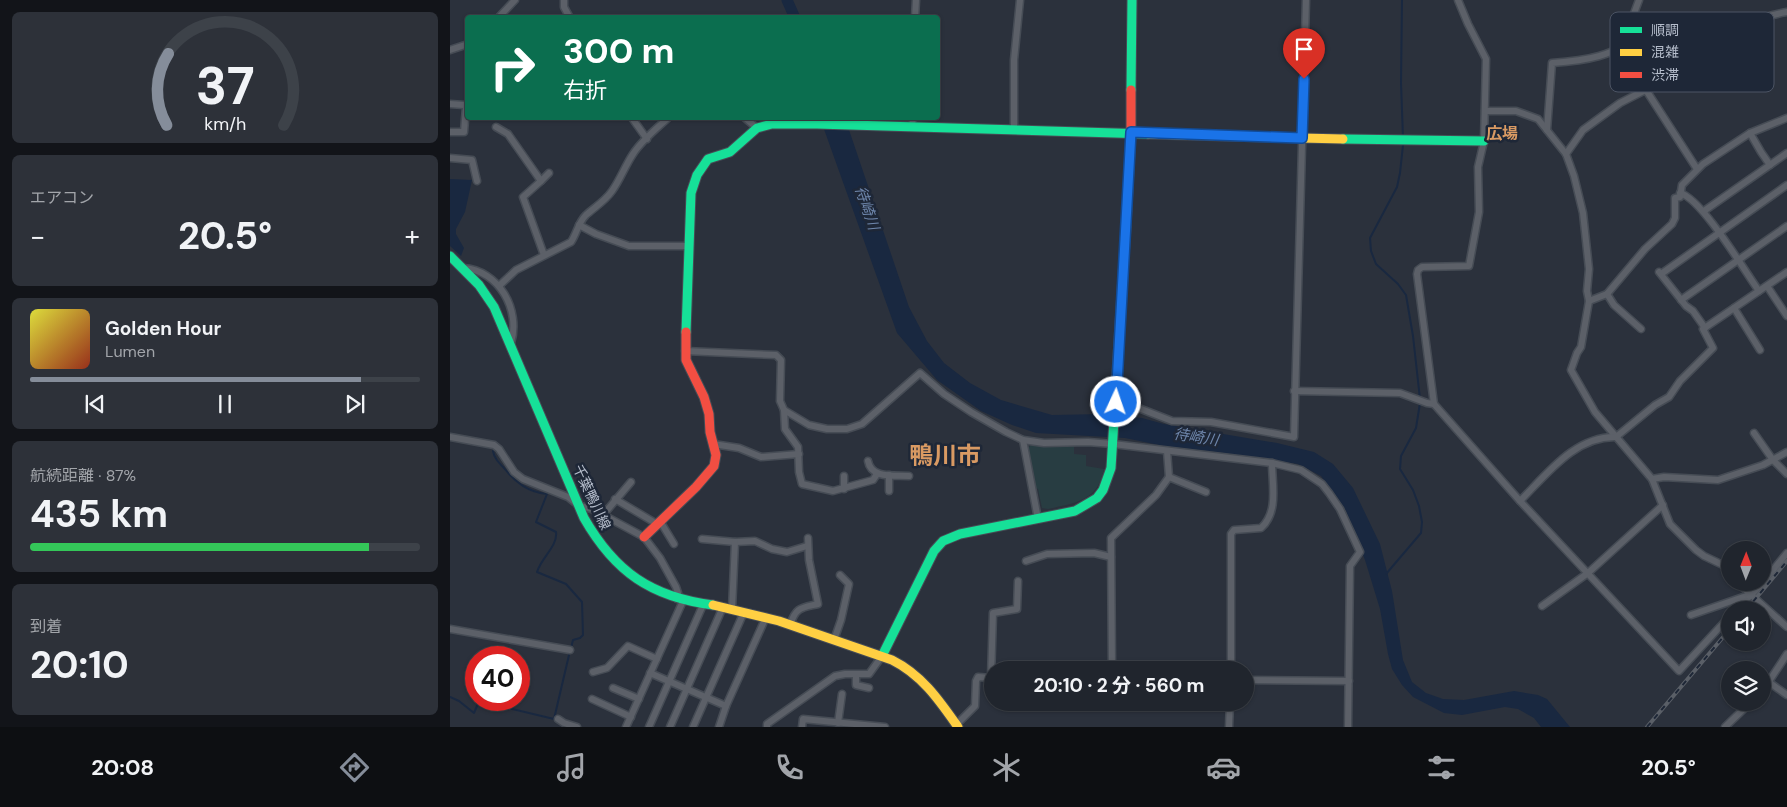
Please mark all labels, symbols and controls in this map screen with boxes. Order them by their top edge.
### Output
legend [1610,12,1774,92]
text: 順調 [1651,21,1679,39]
text: 300 m [563,28,675,74]
pin [1283,28,1325,79]
icon: right [480,35,545,100]
icon: arrive [1290,35,1318,63]
text: 混雑 [1651,43,1679,61]
text: 37 [196,52,254,120]
text: 渋滞 [1651,66,1679,84]
text: 右折 [563,76,607,105]
text: km/h [204,112,246,136]
district label: 広場 [1486,123,1518,144]
water label: 待崎川 [850,183,884,234]
text: エアコン [30,187,94,208]
text: 20.5° [178,211,272,261]
text: − [30,218,45,255]
text: + [405,218,420,255]
text: Golden Hour [105,316,221,341]
text: Lumen [105,341,155,362]
position arrow [1089,375,1141,427]
icon: previous [81,390,109,418]
icon: pause [211,390,239,418]
icon: next [341,390,369,418]
water label: 待崎川 [1172,424,1222,451]
district label: 鴨川市 [909,440,981,471]
street label: 千葉鴨川線 [569,461,615,533]
text: 航続距離 · 87% [30,465,136,486]
text: 435 km [30,489,168,539]
north arrow [1721,541,1771,591]
map controls [1721,541,1771,711]
button: sound [1721,601,1771,651]
text: 到着 [30,616,62,637]
text: 20:10 [30,640,129,690]
speed limit sign: 40 [465,646,530,711]
button: layers [1721,661,1771,711]
text: 20:10 · 2 分 · 560 m [1034,673,1204,698]
icon: directions [337,750,372,785]
icon: music [554,750,589,785]
icon: phone [772,750,807,785]
icon: climate [989,750,1024,785]
icon: car [1206,750,1241,785]
icon: filters [1424,750,1459,785]
text: 20:08 [91,753,154,782]
text: 20.5° [1641,753,1696,782]

